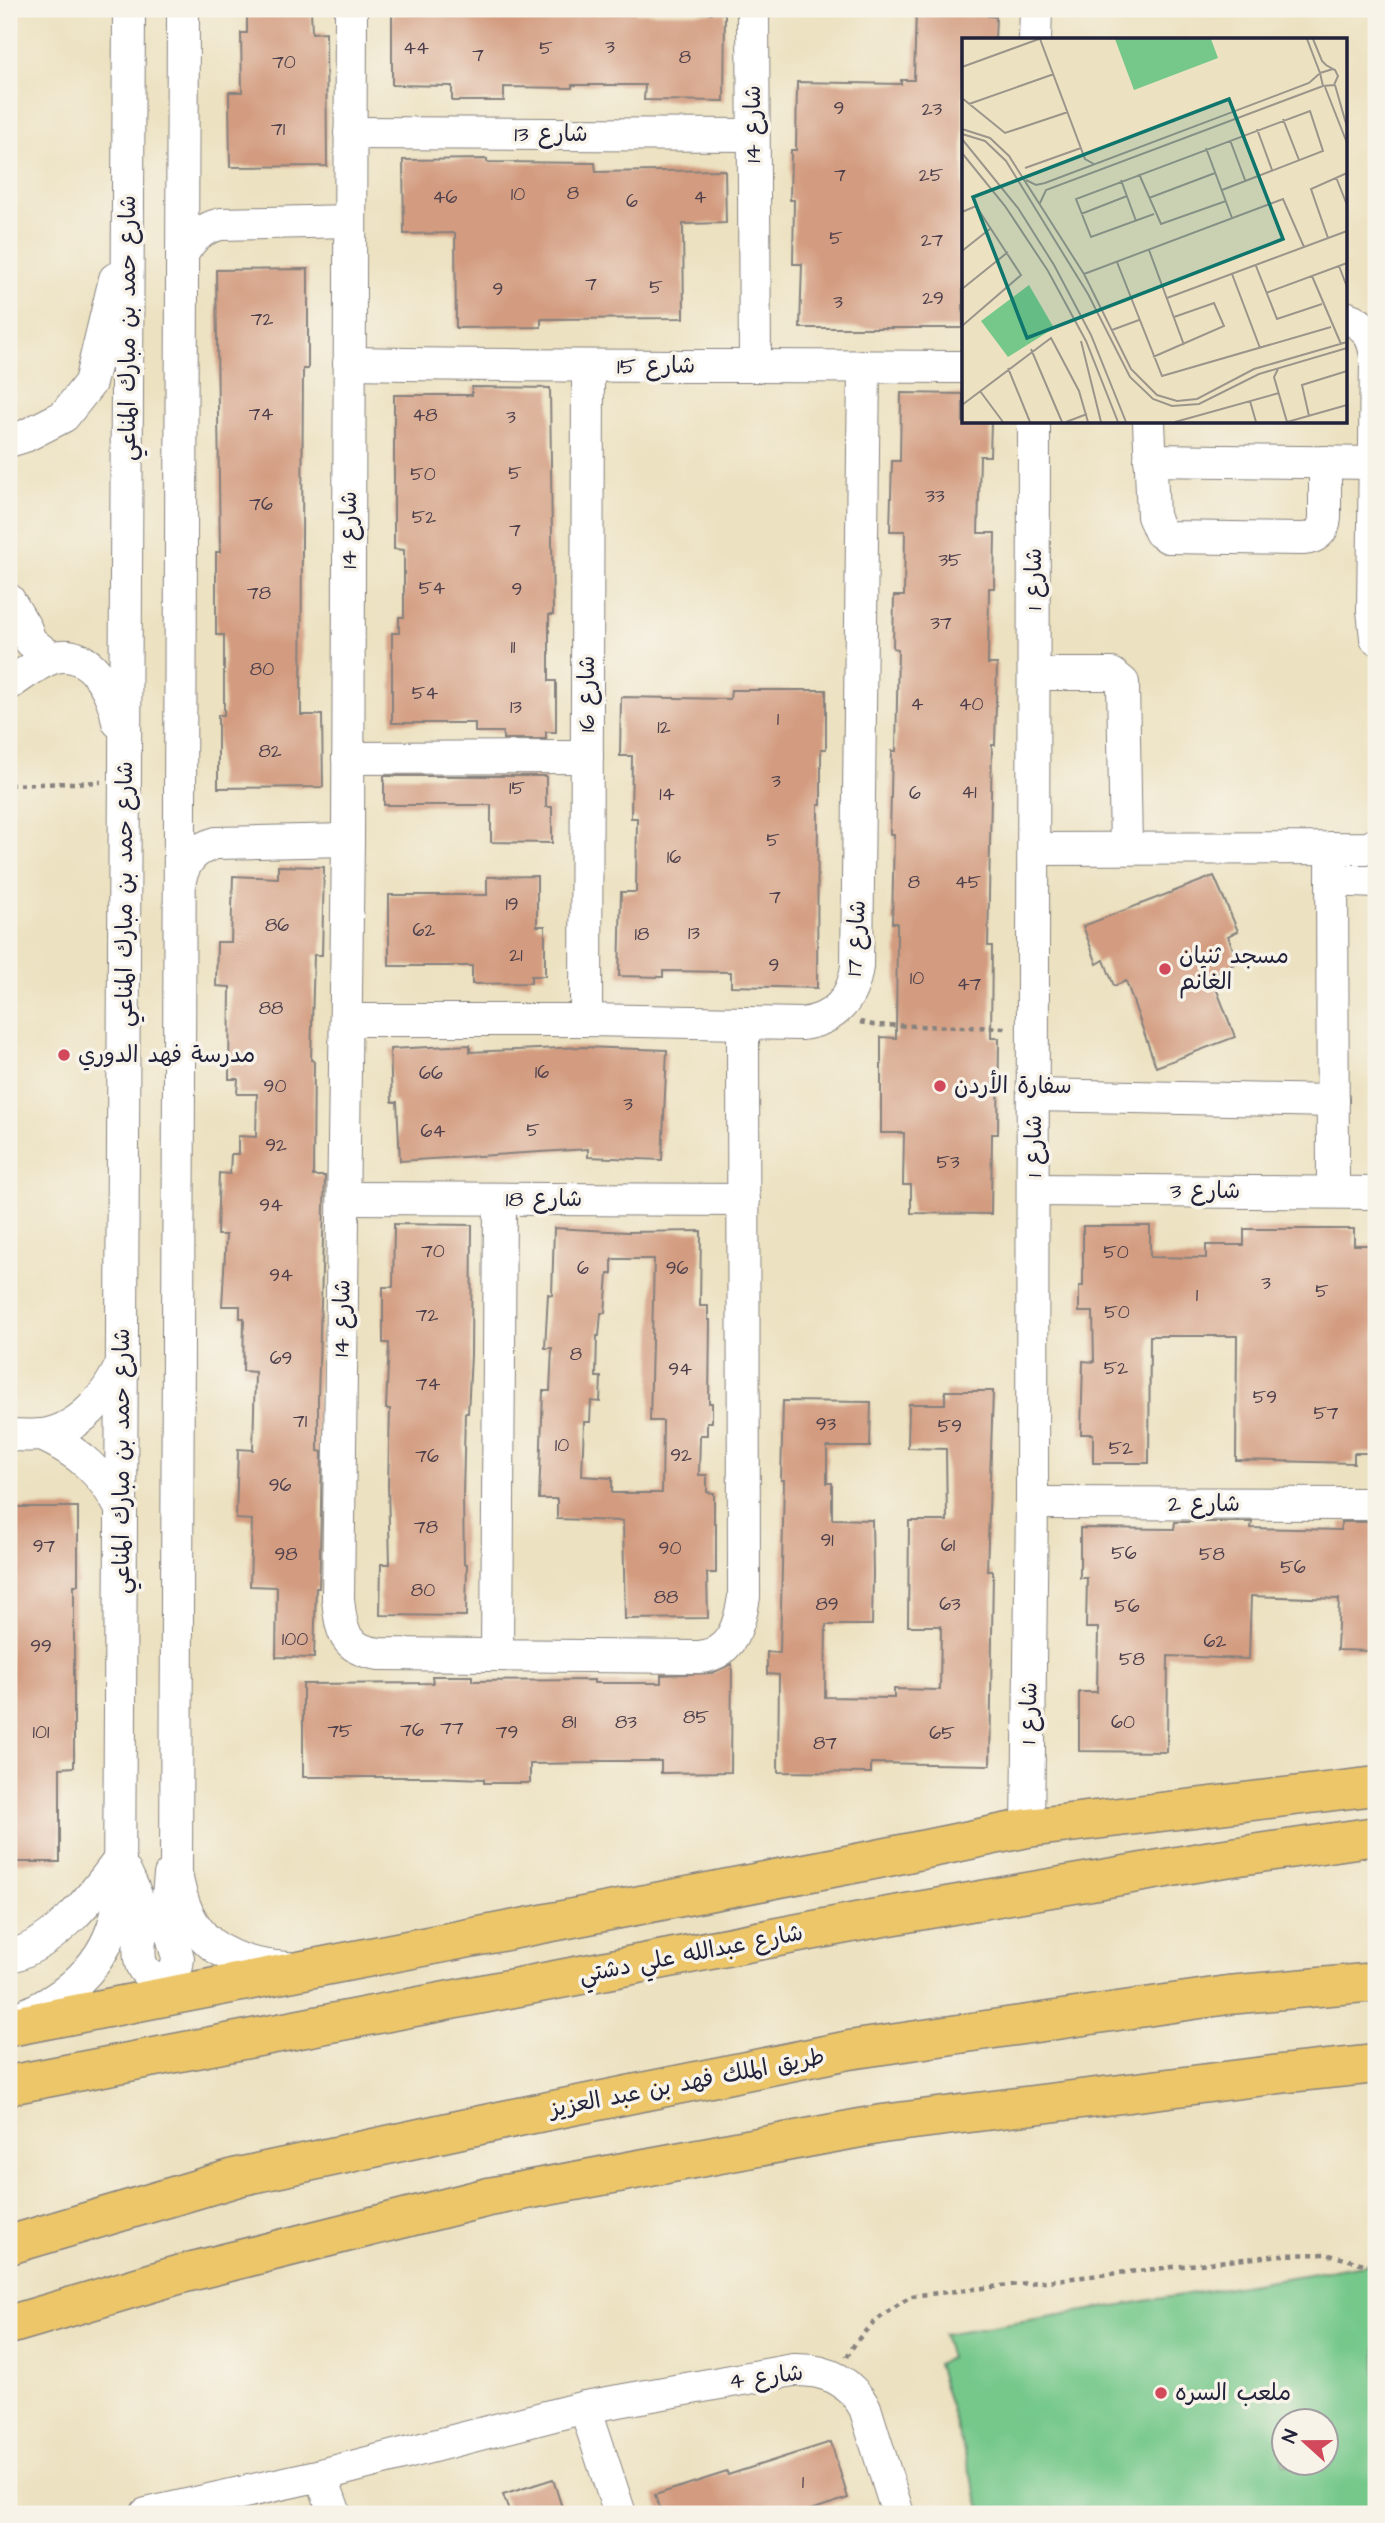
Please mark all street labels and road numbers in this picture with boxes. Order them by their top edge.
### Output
street label: شارع 14 [737,85,769,163]
street label: شارع 13 [514,118,588,150]
street label: شارع حمد بن مبارك المناعي [112,195,148,461]
street label: شارع 15 [617,349,695,383]
street label: شارع 14 [333,491,365,569]
street label: شارع 1 [1018,548,1050,610]
street label: شارع 16 [571,656,603,732]
street label: شارع حمد بن مبارك المناعي [109,761,145,1027]
street label: شارع 17 [838,899,874,977]
street label: شارع 1 [1018,1115,1050,1177]
street label: شارع 3 [1170,1175,1240,1207]
street label: شارع 18 [506,1183,582,1215]
street label: شارع 14 [325,1279,359,1357]
street label: شارع حمد بن مبارك المناعي [106,1328,142,1594]
street label: شارع 2 [1168,1488,1240,1520]
street label: شارع 1 [1012,1682,1046,1744]
street label: شارع عبدالله علي دشتي [576,1917,806,1995]
street label: طريق الملك فهد بن عبد العزيز [545,2041,827,2126]
street label: شارع 4 [727,2357,805,2397]

